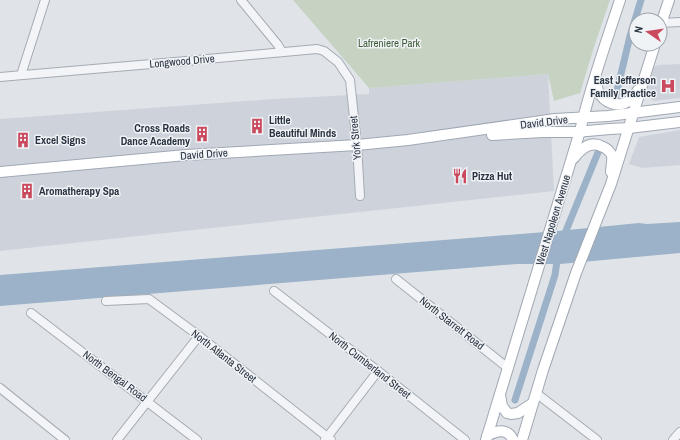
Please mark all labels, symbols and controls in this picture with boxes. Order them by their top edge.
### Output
north arrow [628,12,668,52]
text: N [631,25,646,34]
park label: Lafreniere Park [358,36,421,50]
street label: Longwood Drive [149,51,215,71]
place label: East Jefferson Family Practice [590,73,656,100]
hospital icon: East Jefferson Family Practice [659,77,677,95]
street label: David Drive [520,112,568,132]
place label: Little Beautiful Minds [269,113,336,140]
street label: York Street [346,115,364,161]
building icon: Little Beautiful Minds [248,117,266,135]
place label: Cross Roads Dance Academy [121,121,190,148]
building icon: Cross Roads Dance Academy [193,125,211,143]
building icon: Excel Signs [14,131,32,149]
place label: Excel Signs [35,133,86,147]
street label: David Drive [180,145,228,163]
restaurant icon: Pizza Hut [451,167,469,185]
place label: Pizza Hut [472,169,512,183]
street label: West Napoleon Avenue [533,173,573,267]
building icon: Aromatherapy Spa [18,182,36,200]
place label: Aromatherapy Spa [39,184,119,198]
street label: North Starrett Road [417,293,487,353]
street label: North Atlanta Street [189,326,260,386]
street label: North Cumberland Street [326,329,414,402]
street label: North Bengal Road [80,347,150,405]

